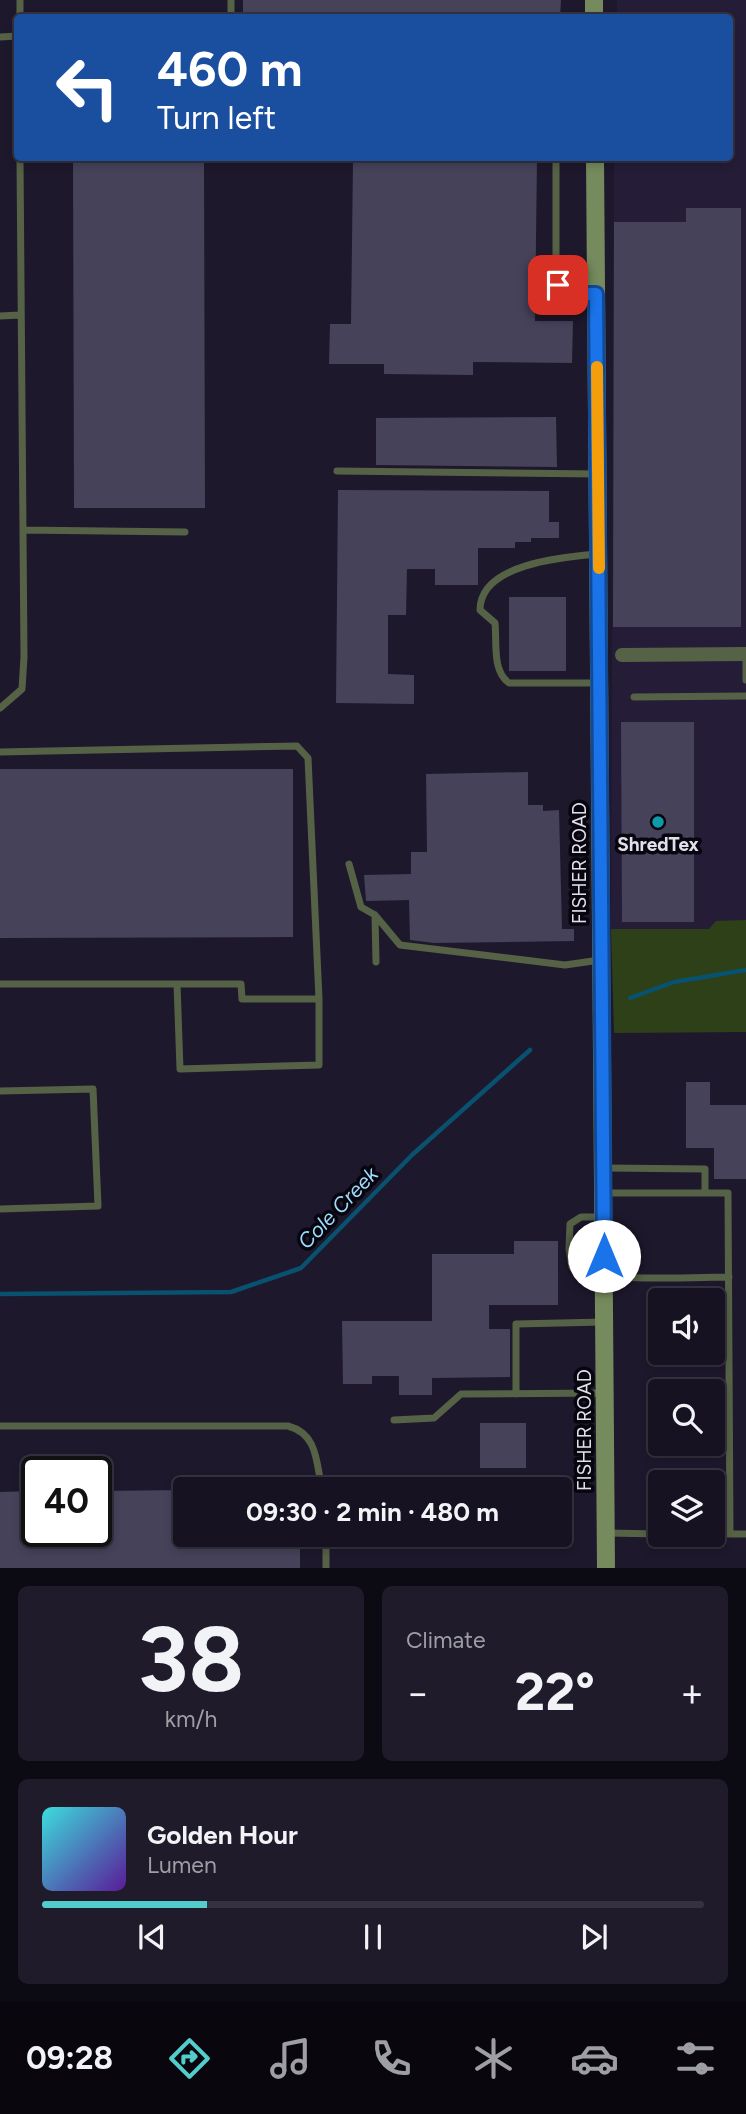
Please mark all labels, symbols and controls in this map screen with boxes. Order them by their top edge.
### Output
text: 460 m [157,39,303,98]
icon: left [42,42,133,133]
text: Turn left [157,99,276,137]
pin [528,255,588,315]
icon: arrive [539,266,577,304]
street label: FISHER ROAD [568,802,591,924]
marker: ShredTex [650,814,666,830]
place label: ShredTex [617,833,699,856]
water label: Cole Creek [292,1161,383,1254]
position arrow [567,1219,641,1293]
map controls [648,1288,725,1547]
button: sound [648,1288,725,1365]
street label: FISHER ROAD [573,1369,596,1491]
button: search [648,1379,725,1456]
speed limit sign: 40 [21,1456,112,1547]
button: layers [648,1470,725,1547]
text: 09:30 · 2 min · 480 m [246,1496,499,1528]
text: 38 [138,1605,244,1714]
text: Climate [406,1626,485,1654]
text: 22° [515,1661,595,1723]
text: − [406,1670,430,1716]
text: + [680,1670,704,1716]
text: km/h [165,1705,217,1733]
text: Golden Hour [147,1819,298,1851]
text: Lumen [147,1851,217,1879]
icon: previous [133,1918,171,1956]
icon: pause [354,1918,392,1956]
icon: next [575,1918,613,1956]
icon: directions [165,2034,214,2083]
icon: music [266,2034,315,2083]
icon: phone [367,2034,416,2083]
icon: climate [469,2034,518,2083]
icon: car [570,2034,619,2083]
icon: filters [671,2034,720,2083]
text: 09:28 [26,2039,113,2077]

